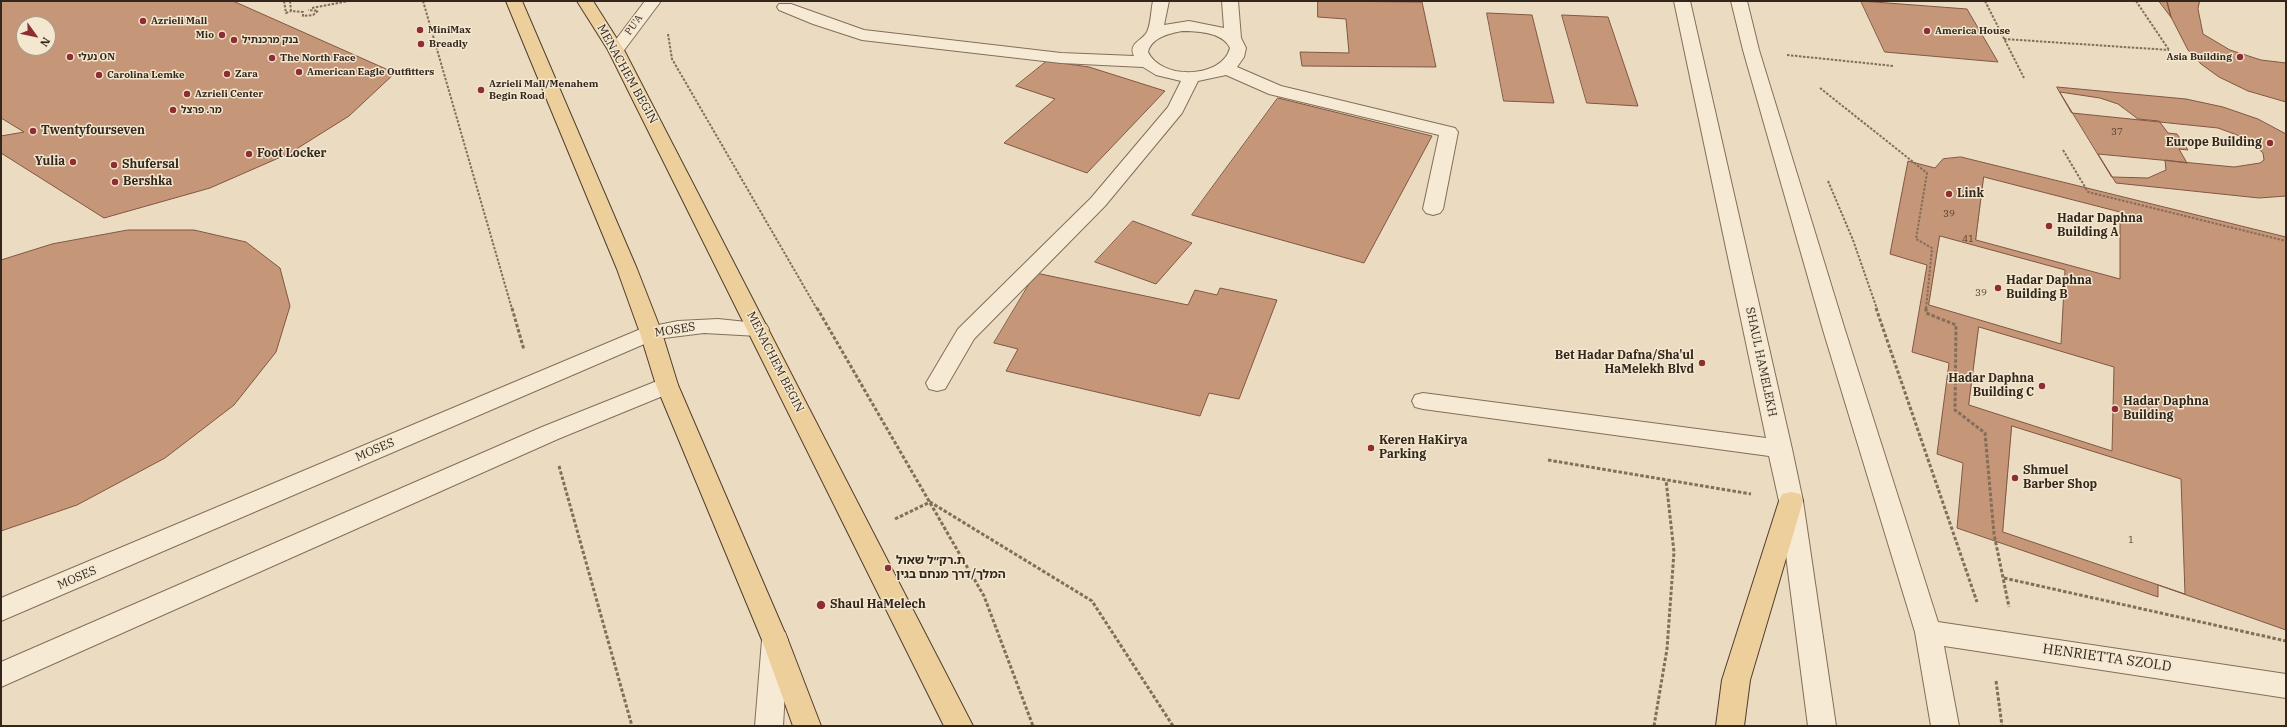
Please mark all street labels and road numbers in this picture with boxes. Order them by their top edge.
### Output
street label: PU'A [623,13,645,37]
street label: MENACHEM BEGIN [594,22,660,126]
street label: SHAUL HAMELEKH [1742,306,1780,418]
street label: MENACHEM BEGIN [743,309,807,415]
street label: MOSES [654,320,696,340]
street label: MOSES [353,435,397,465]
street label: MOSES [55,563,99,593]
street label: HENRIETTA SZOLD [2041,641,2173,675]

